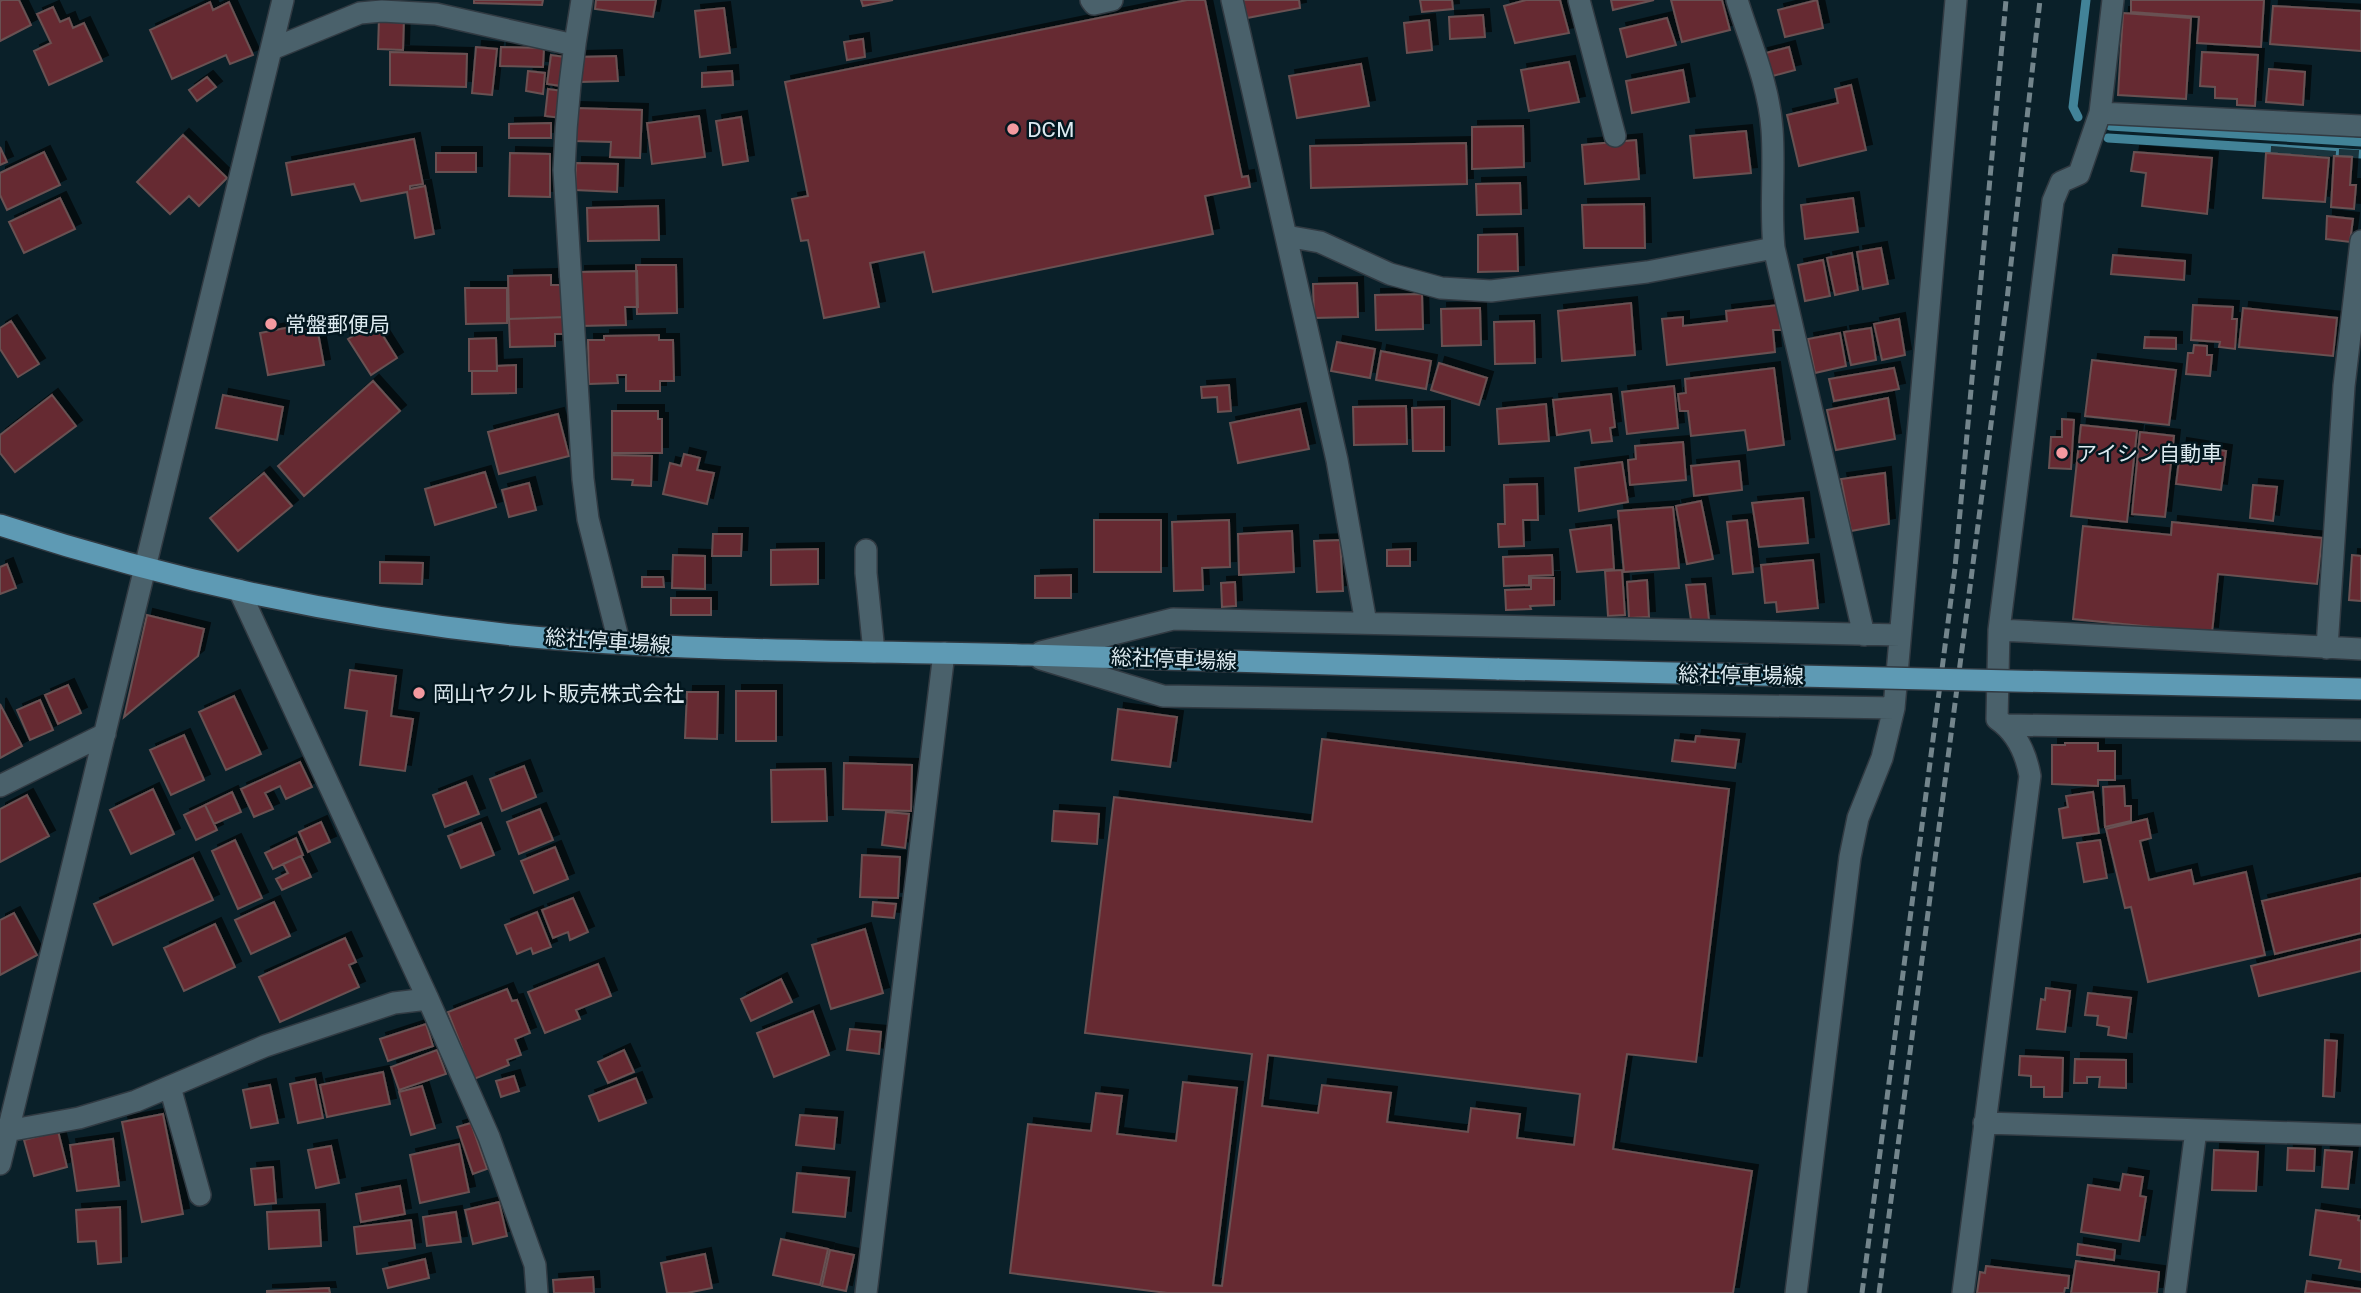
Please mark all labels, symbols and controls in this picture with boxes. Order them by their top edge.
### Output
place label: DCM [1027,117,1075,142]
marker: DCM [1005,121,1021,137]
place label: 常盤郵便局 [285,312,390,337]
marker: 常盤郵便局 [263,316,279,332]
place label: アイシン自動車 [2076,441,2222,466]
marker: アイシン自動車 [2054,445,2070,461]
street label: 総社停車場線 [544,624,672,658]
street label: 総社停車場線 [1111,644,1237,674]
street label: 総社停車場線 [1678,661,1804,689]
place label: 岡山ヤクルト販売株式会社 [433,681,684,706]
marker: 岡山ヤクルト販売株式会社 [411,685,427,701]

